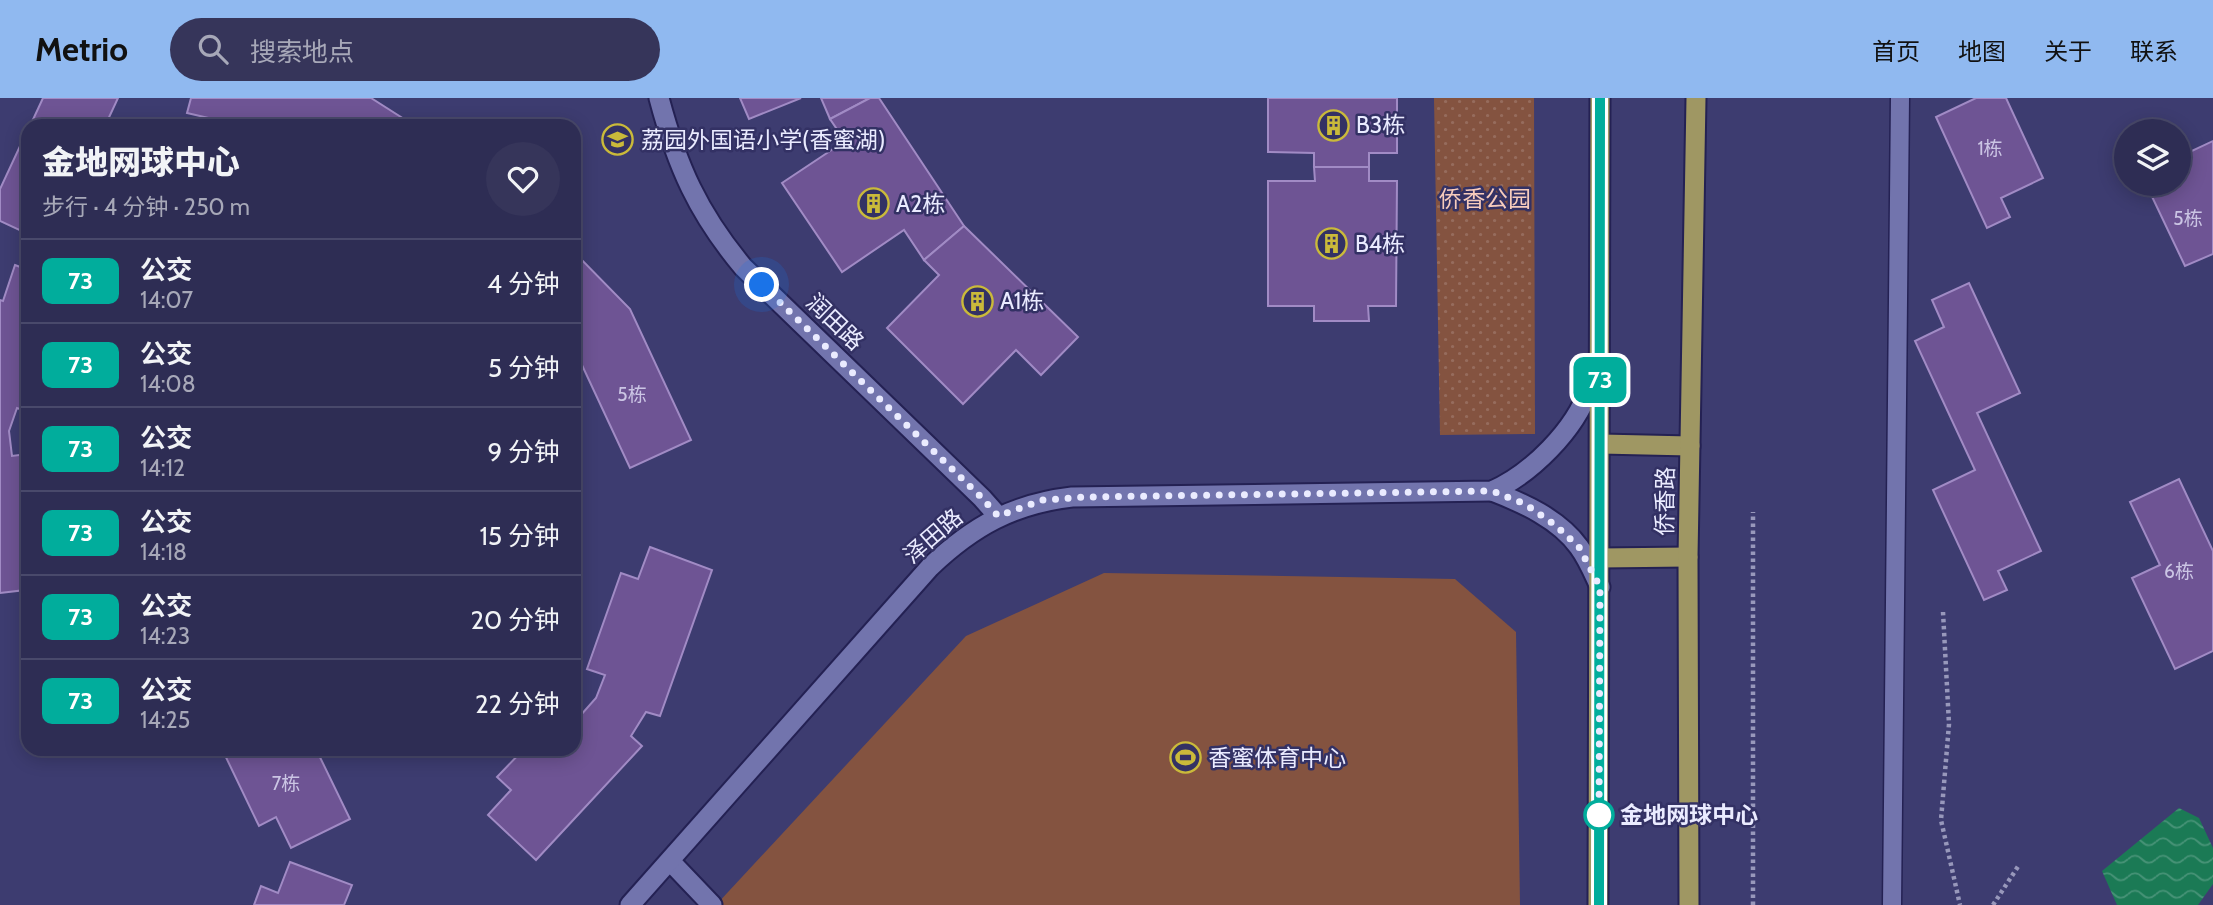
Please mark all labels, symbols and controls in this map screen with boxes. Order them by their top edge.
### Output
search box [170,18,660,81]
text: Metrio [35,29,128,69]
icon: search [194,30,232,68]
text: 搜索地点 [250,36,354,68]
text: 首页 [1872,37,1920,66]
text: 地图 [1958,37,2006,66]
text: 关于 [2044,37,2092,66]
text: 联系 [2130,37,2178,66]
building icon: B3栋 [1316,108,1350,142]
place label: B3栋 [1356,111,1405,139]
map controls [2114,119,2191,196]
button: layers [2114,119,2191,196]
school or university icon: 荔园外国语小学(香蜜湖) [601,123,635,157]
place label: 荔园外国语小学(香蜜湖) [641,126,885,154]
house number: 1栋 [1977,137,2003,160]
text: 金地网球中心 [42,142,240,182]
button: heart [486,142,560,216]
park label: 侨香公园 [1439,185,1531,213]
building icon: A2栋 [856,187,890,221]
place label: A2栋 [896,190,945,218]
text: 步行 · 4 分钟 · 250 m [42,193,250,221]
house number: 5栋 [2173,207,2203,230]
building icon: B4栋 [1315,227,1349,261]
place label: B4栋 [1355,230,1405,258]
text: 公交 [140,254,192,286]
text: 73 [68,266,93,295]
your location [744,267,779,302]
text: 4 分钟 [487,268,560,300]
building icon: A1栋 [960,284,994,318]
text: 14:07 [140,286,193,314]
place label: A1栋 [1000,287,1044,315]
street label: 润田路 [800,288,870,356]
text: 公交 [140,338,192,370]
text: 73 [68,350,93,379]
text: 5 分钟 [488,352,560,384]
line badge: 73 [1568,357,1632,403]
text: 73 [1587,365,1613,394]
text: 14:08 [140,370,196,398]
house number: 5栋 [617,383,647,406]
text: 公交 [140,422,192,454]
text: 73 [68,434,93,463]
text: 9 分钟 [487,436,560,468]
text: 14:12 [140,454,185,482]
street label: 侨香路 [1650,466,1680,536]
street label: 泽田路 [898,503,968,569]
text: 公交 [140,506,192,538]
text: 73 [68,518,93,547]
text: 15 分钟 [480,520,560,552]
text: 14:18 [140,538,187,566]
house number: 6栋 [2164,560,2194,583]
text: 公交 [140,590,192,622]
text: 73 [68,602,93,631]
text: 20 分钟 [470,604,560,636]
text: 14:23 [140,622,190,650]
text: 公交 [140,674,192,706]
text: 73 [68,686,93,715]
text: 22 分钟 [475,688,560,720]
text: 14:25 [140,706,190,734]
sports icon: 香蜜体育中心 [1168,741,1202,775]
place label: 香蜜体育中心 [1208,744,1346,772]
house number: 7栋 [272,772,300,795]
marker: 金地网球中心 [1584,800,1614,830]
place label: 金地网球中心 [1620,801,1758,829]

